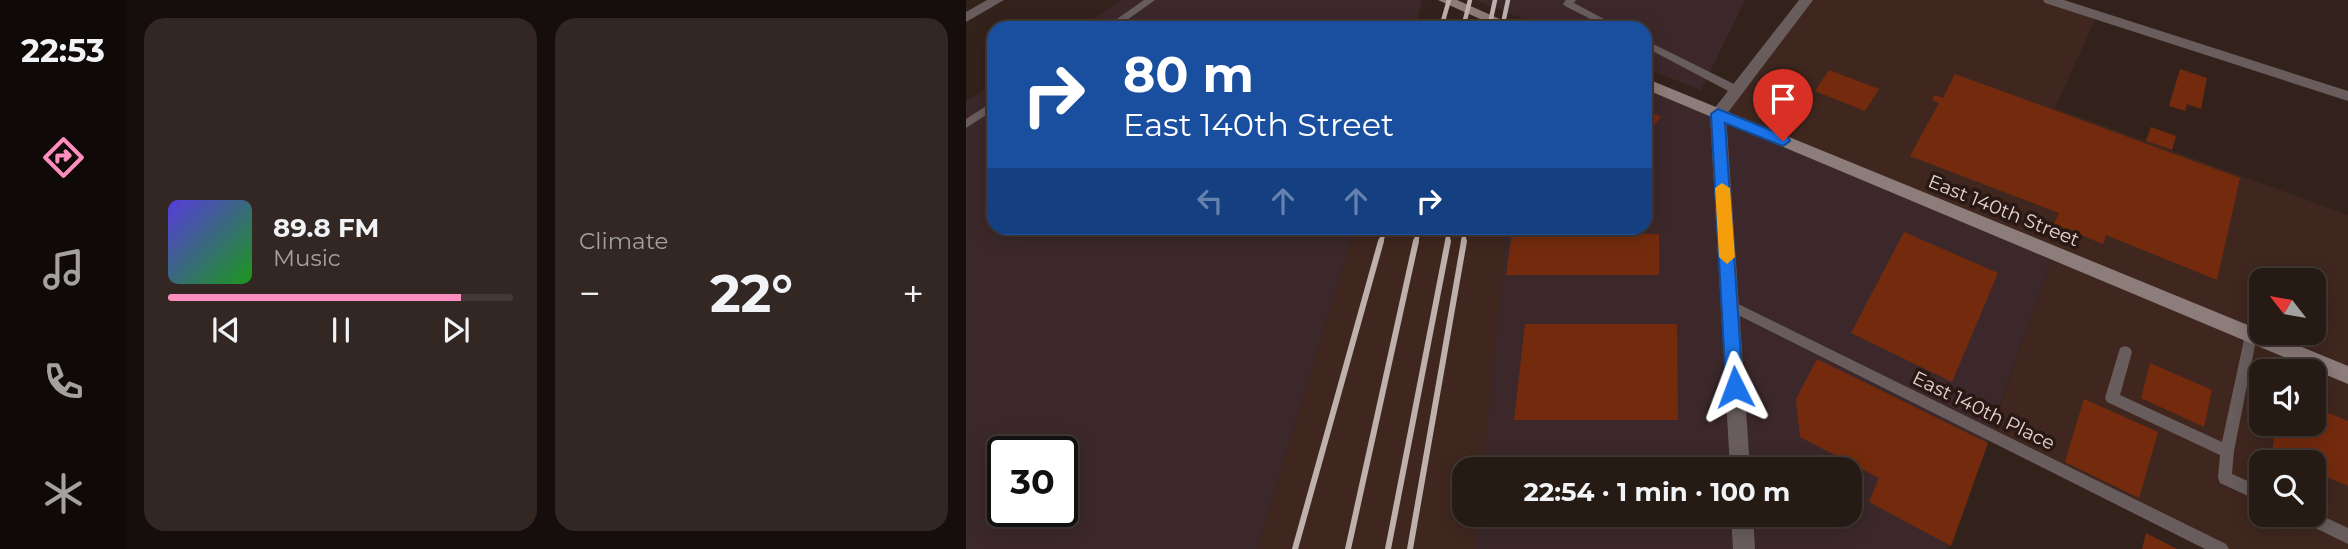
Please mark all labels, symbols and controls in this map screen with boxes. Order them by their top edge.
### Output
text: 22:53 [21,31,105,70]
text: 80 m [1123,45,1254,104]
icon: right [1008,49,1099,140]
pin [1753,69,1813,141]
icon: arrive [1764,80,1802,118]
text: East 140th Street [1123,105,1394,144]
icon: directions [39,133,88,182]
street label: East 140th Street [1925,170,2083,251]
icon: left [1191,182,1229,220]
icon: ahead [1264,182,1302,220]
icon: ahead [1337,182,1375,220]
icon: right [1410,182,1448,220]
text: 89.8 FM [273,212,379,244]
text: Climate [579,227,668,255]
text: Music [273,244,341,272]
icon: music [39,245,88,294]
text: 22° [710,262,793,325]
north arrow [2249,268,2326,345]
map controls [2249,268,2326,527]
text: − [579,270,601,317]
text: + [902,270,924,317]
icon: previous [207,311,245,349]
icon: pause [322,311,360,349]
icon: next [437,311,475,349]
position arrow [1698,350,1772,424]
icon: phone [39,357,88,406]
button: sound [2249,359,2326,436]
street label: East 140th Place [1909,366,2059,455]
speed limit sign: 30 [987,436,1078,527]
button: search [2249,450,2326,527]
icon: climate [39,469,88,518]
text: 22:54 · 1 min · 100 m [1524,476,1790,508]

